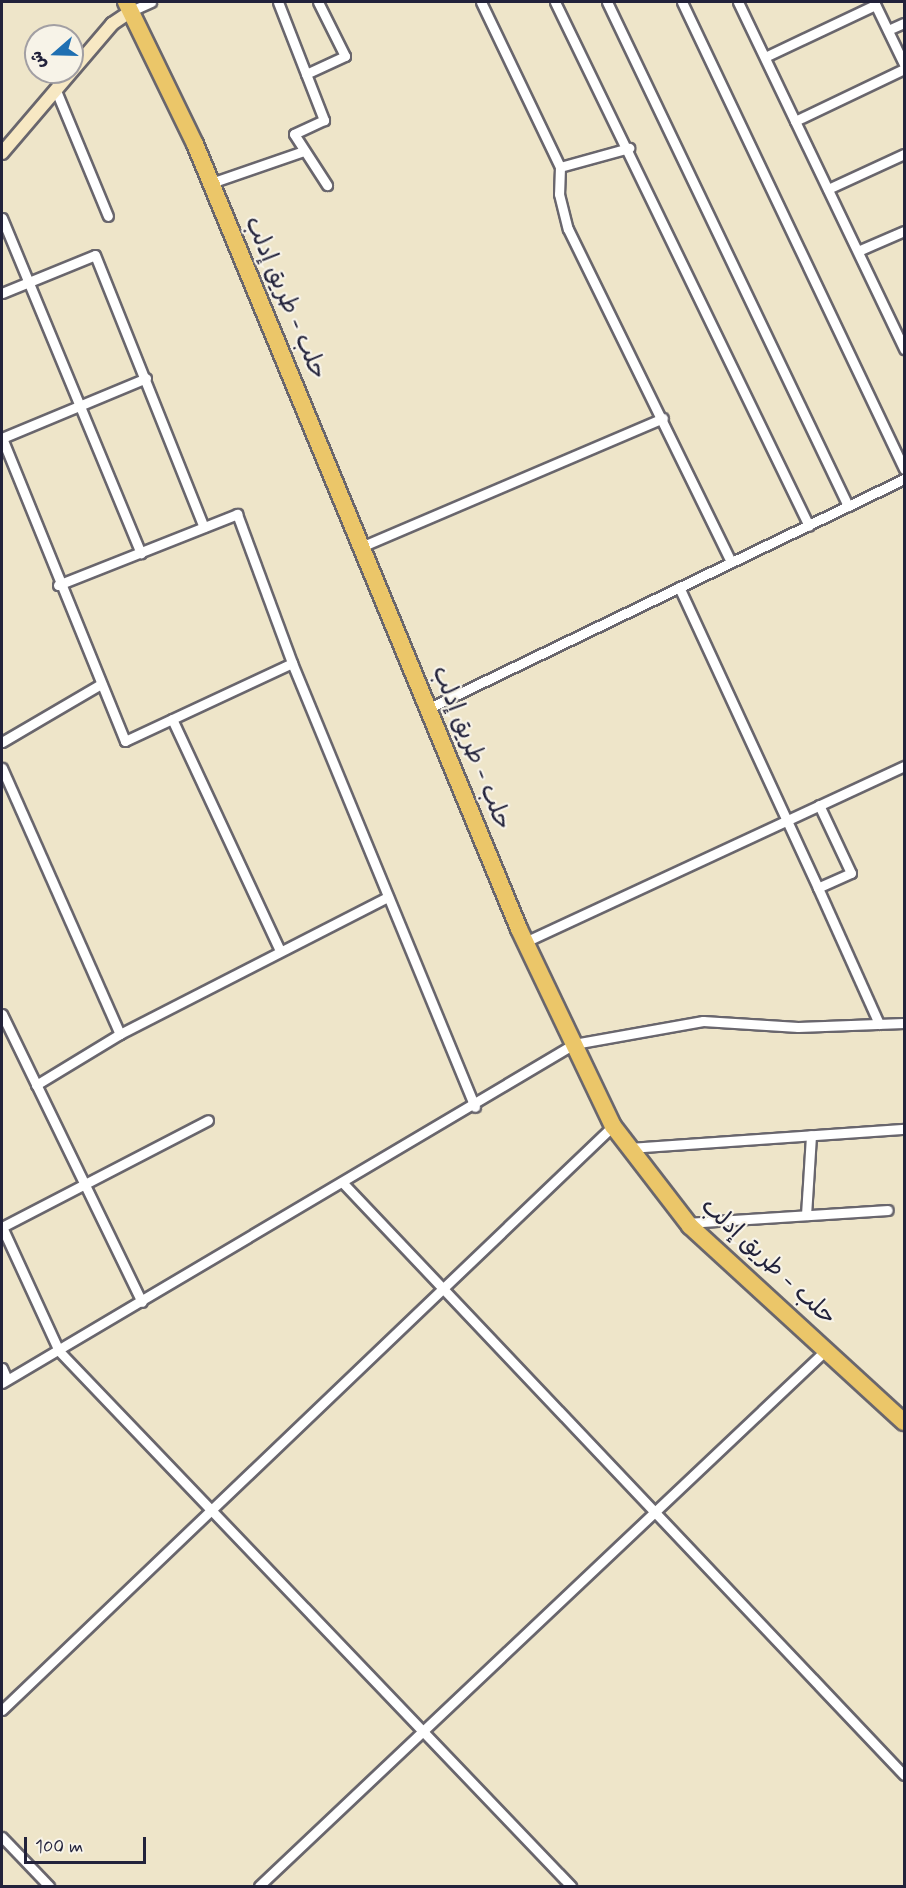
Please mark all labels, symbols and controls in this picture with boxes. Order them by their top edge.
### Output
north arrow [24,24,84,84]
text: ش [26,48,51,72]
street label: حلب - طريق إدلب [238,212,332,384]
street label: حلب - طريق إدلب [425,662,517,834]
street label: حلب - طريق إدلب [695,1192,841,1332]
scale bar [27,1825,148,1863]
text: 100 m [35,1835,83,1859]

